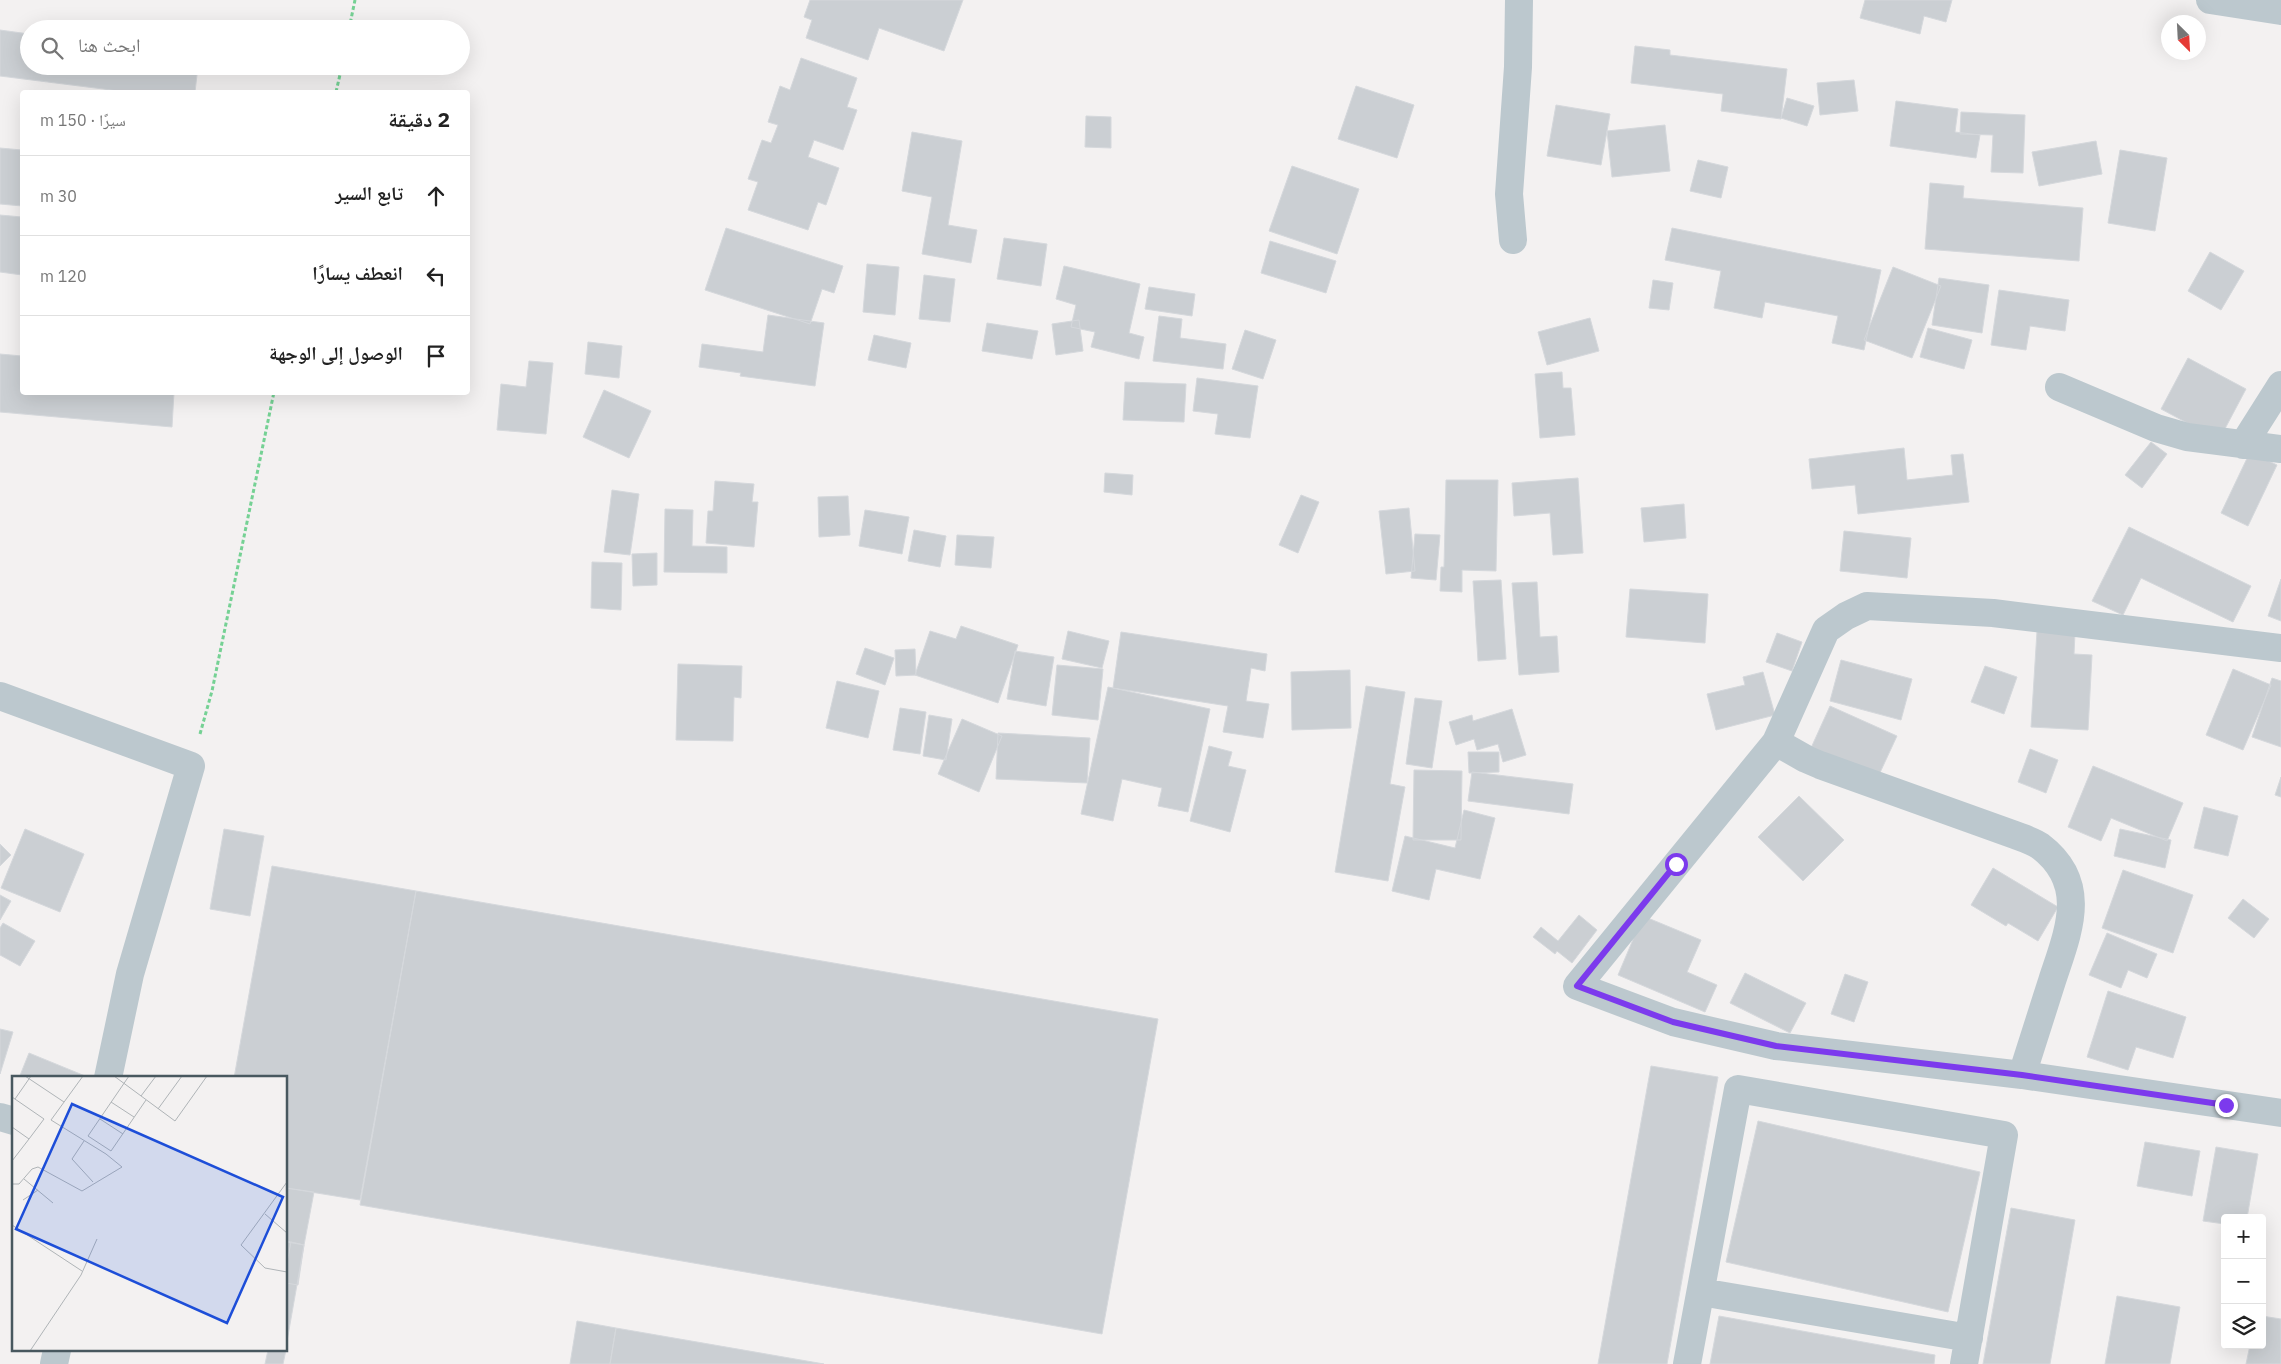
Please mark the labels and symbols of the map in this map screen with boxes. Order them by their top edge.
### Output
north arrow [2161,15,2206,60]
route start [1665,853,1688,876]
inset map [12,1076,288,1352]
route end [2215,1094,2238,1117]

